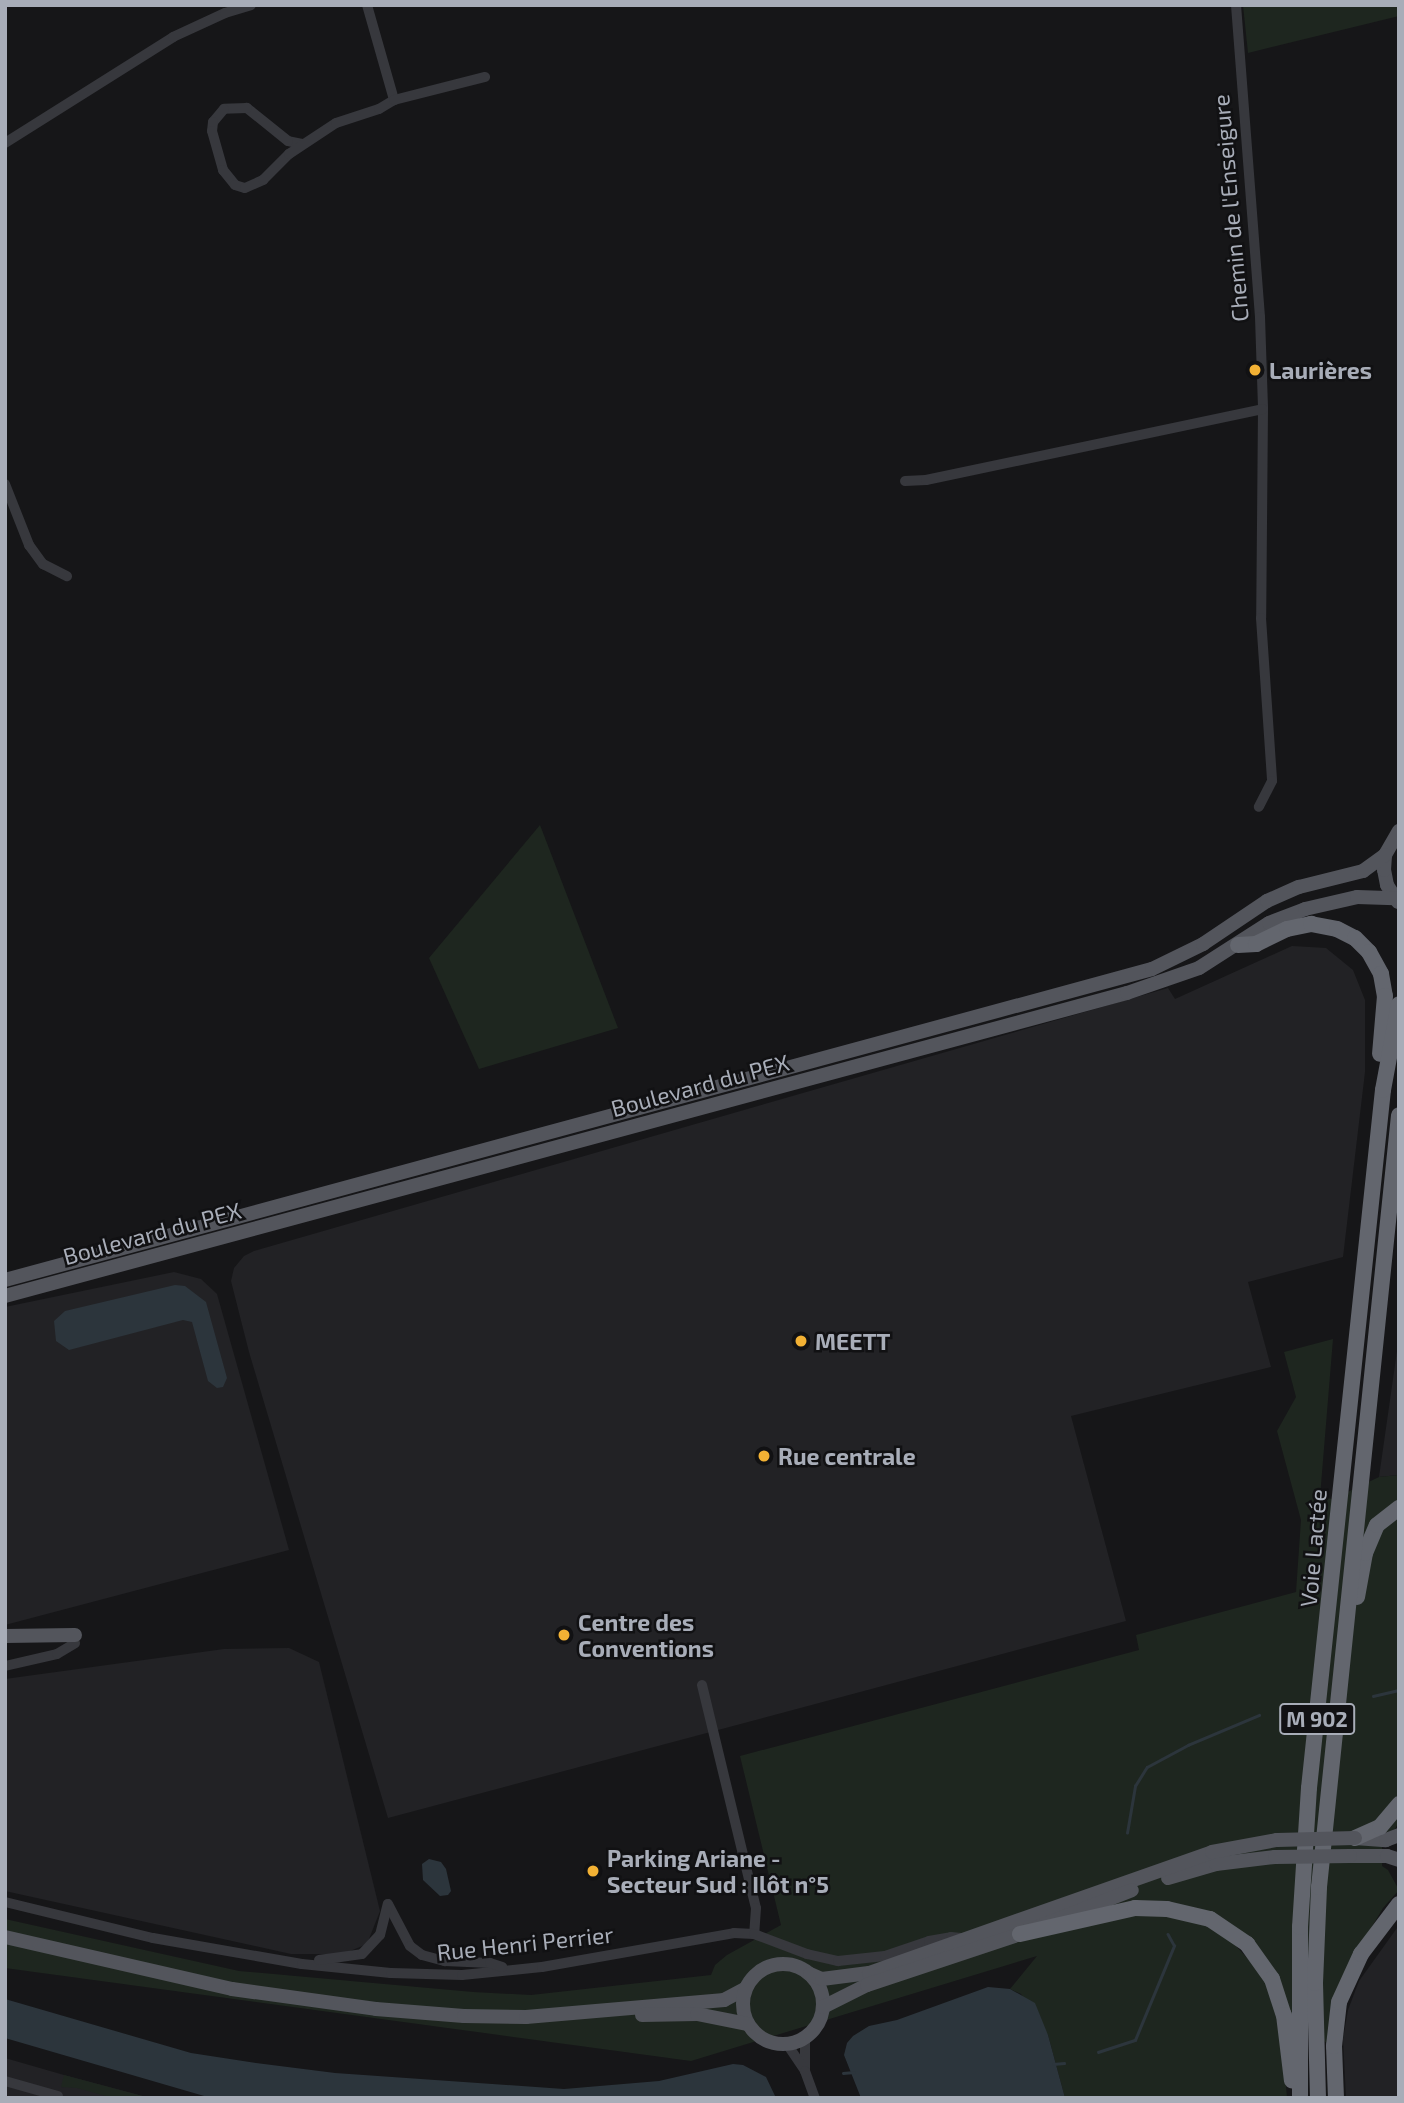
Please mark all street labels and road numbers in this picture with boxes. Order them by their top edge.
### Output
street label: Chemin de l'Enseigure [1206,93,1254,323]
street label: Boulevard du PEX [608,1048,792,1122]
street label: Boulevard du PEX [60,1196,244,1270]
street label: Voie Lactée [1294,1488,1332,1608]
road number: M 902 [1278,1702,1356,1736]
street label: Rue Henri Perrier [435,1920,615,1966]

